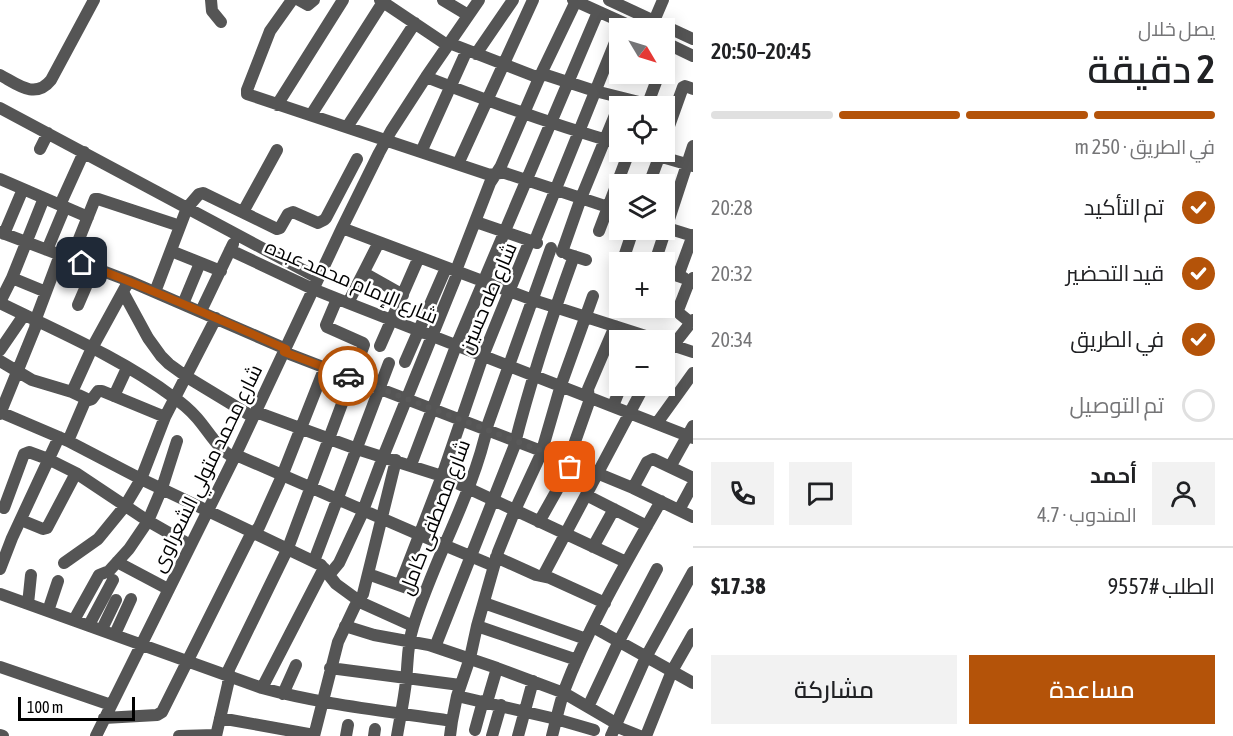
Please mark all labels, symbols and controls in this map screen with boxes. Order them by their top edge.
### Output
text: يصل خلال [1138,17,1215,40]
north arrow [609,18,675,84]
map controls [609,18,675,396]
text: 20:45–20:50 [711,38,811,64]
text: 2 دقيقة [1087,47,1215,91]
button: locate [609,96,675,162]
text: في الطريق · 250 m [1075,135,1215,158]
button: layers [609,174,675,240]
icon: check [1182,191,1215,224]
text: تم التأكيد [1084,194,1164,220]
text: 20:28 [711,196,753,219]
street label: شارع الإمام محمد عبده [261,234,442,331]
pin [56,237,107,288]
street label: شارع طه حسين [453,239,524,358]
icon: home [65,246,98,279]
button: + [609,252,675,318]
icon: check [1182,257,1215,290]
text: قيد التحضير [1066,260,1164,286]
text: 20:32 [711,262,753,285]
icon: check [1182,323,1215,356]
text: في الطريق [1070,326,1164,352]
text: 20:34 [711,328,753,351]
button: − [609,330,675,396]
courier [318,346,378,406]
icon: car [332,360,365,393]
street label: شارع محمد متولي الشعراوى [146,361,271,578]
text: تم التوصيل [1070,392,1164,418]
street label: شارع مصطفى كامل [394,436,477,599]
pin [544,441,595,492]
icon: bag [553,450,586,483]
button: phone [711,462,774,525]
button: chat [789,462,852,525]
text: أحمد [1090,462,1137,488]
button: person [1152,462,1215,525]
text: المندوب · 4.7 [1037,503,1137,526]
text: $17.38 [711,573,766,599]
text: الطلب #9557 [1108,573,1215,599]
button: مشاركة [711,655,957,724]
button: مساعدة [969,655,1215,724]
scale bar [18,694,135,722]
text: 100 m [27,698,63,716]

